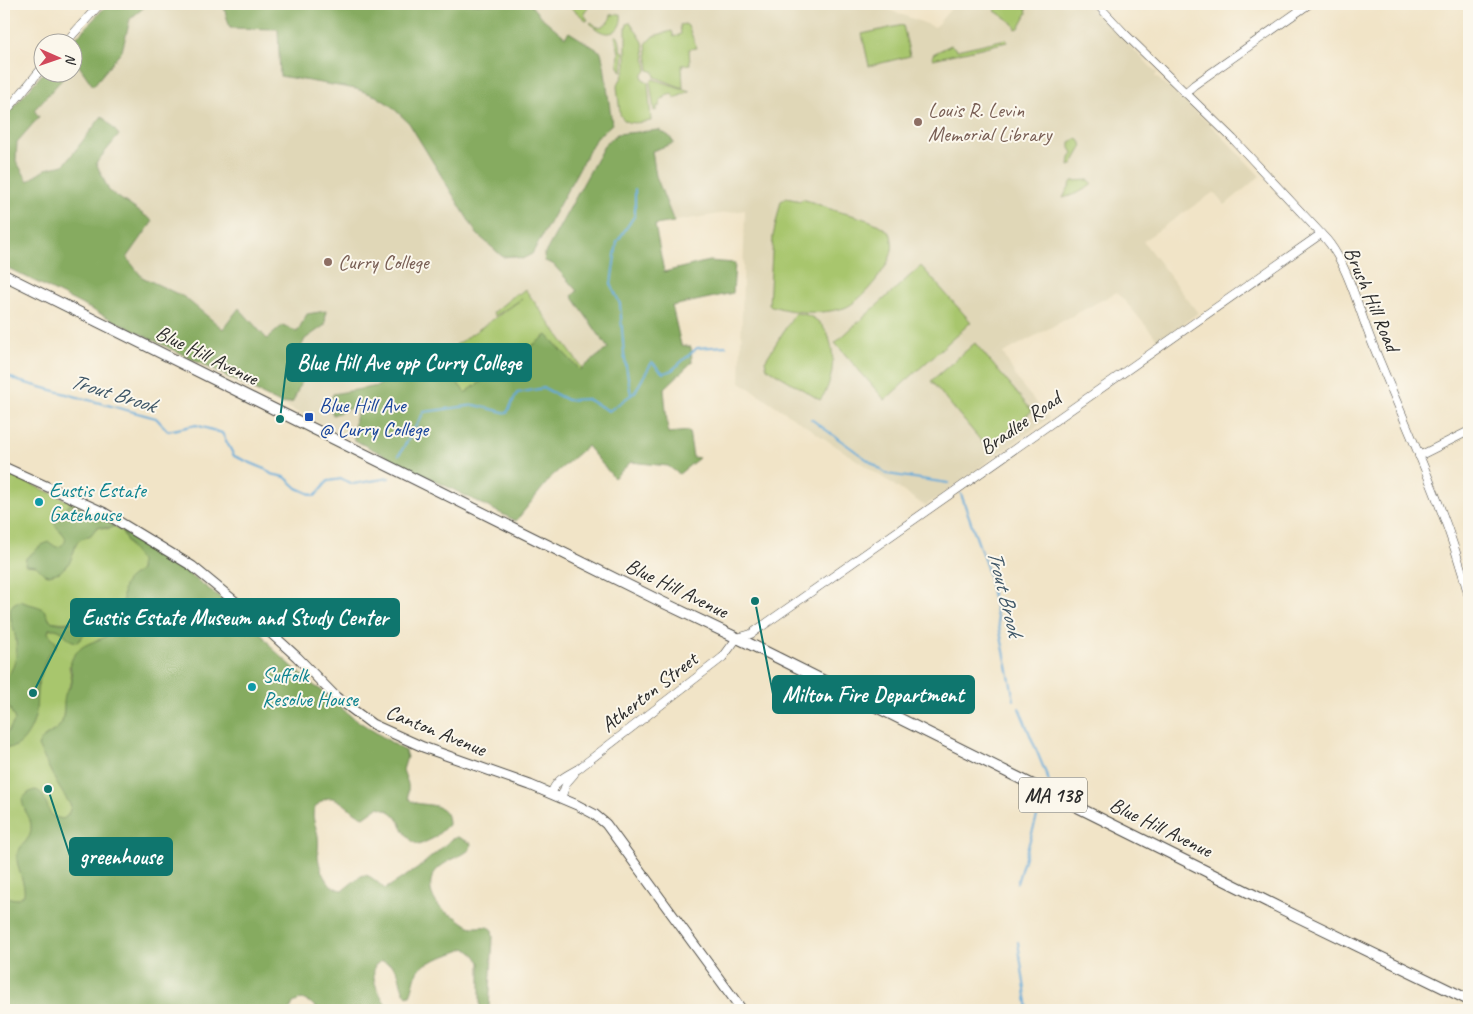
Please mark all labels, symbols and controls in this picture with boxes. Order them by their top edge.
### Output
north arrow [32,32,82,82]
text: N [62,54,79,65]
place label: Louis R. Levin Memorial Library [928,97,1053,147]
marker: Louis R. Levin Memorial Library [912,116,924,128]
street label: Brush Hill Road [1338,243,1407,358]
place label: Curry College [338,249,431,275]
marker: Curry College [322,256,334,268]
street label: Blue Hill Avenue [152,319,263,391]
callout: Blue Hill Ave opp Curry College [287,344,531,381]
text: Blue Hill Ave opp Curry College [297,349,523,377]
water label: Trout Brook [67,367,163,420]
street label: Bradlee Road [974,383,1069,460]
place label: Blue Hill Ave @ Curry College [319,392,430,442]
marker: Blue Hill Ave @ Curry College [303,411,315,423]
place label: Eustis Estate Gatehouse [49,477,148,527]
marker: Eustis Estate Gatehouse [33,496,45,508]
water label: Trout Brook [981,547,1030,643]
street label: Blue Hill Avenue [622,552,733,624]
callout: Eustis Estate Museum and Study Center [71,599,399,636]
text: Eustis Estate Museum and Study Center [82,604,391,632]
street label: Atherton Street [595,645,704,738]
place label: Suffolk Resolve House [262,662,359,712]
callout: Milton Fire Department [773,676,974,713]
marker: Suffolk Resolve House [246,681,258,693]
text: Milton Fire Department [782,681,966,709]
street label: Canton Avenue [382,698,491,762]
road number: MA 138 [1019,778,1087,812]
street label: Blue Hill Avenue [1106,791,1217,863]
callout: greenhouse [70,838,172,875]
text: greenhouse [80,843,164,871]

